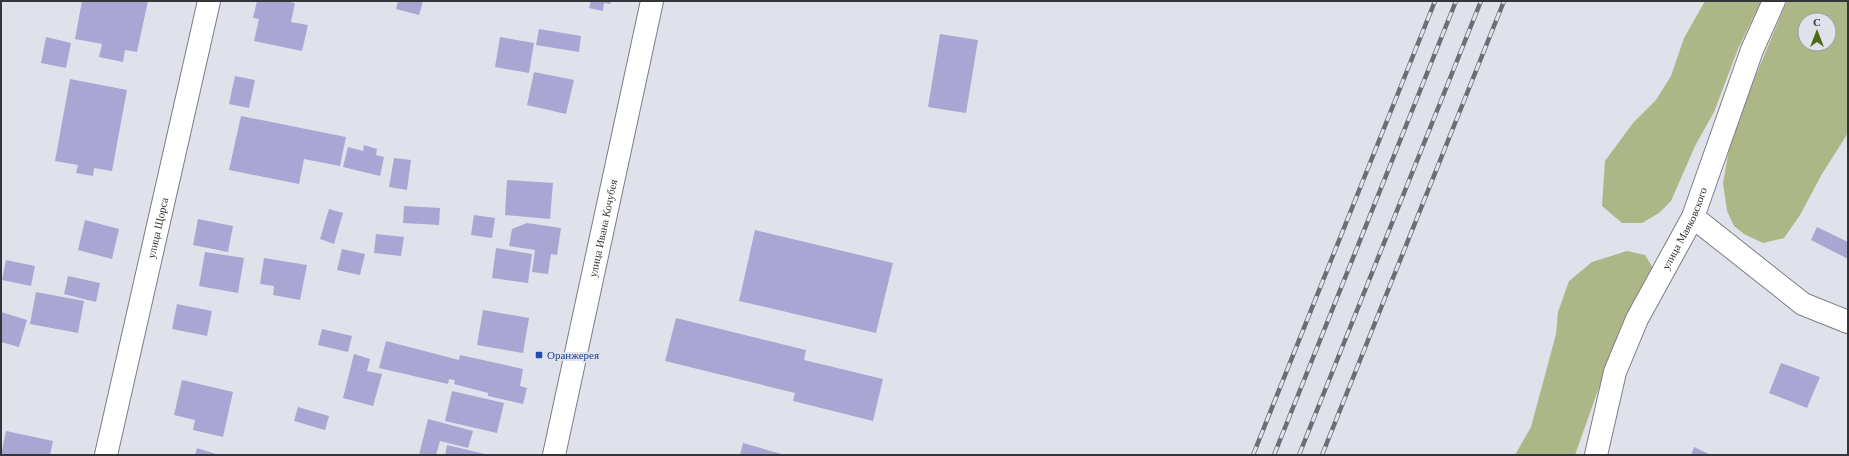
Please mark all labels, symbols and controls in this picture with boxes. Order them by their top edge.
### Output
north arrow [1797,12,1837,52]
text: С [1813,16,1821,28]
street label: улица Ивана Кочубея [587,178,619,278]
street label: улица Маяковского [1659,185,1709,272]
street label: улица Щорса [145,196,170,259]
place label: Оранжерея [547,349,599,361]
marker: Оранжерея [534,350,544,360]

